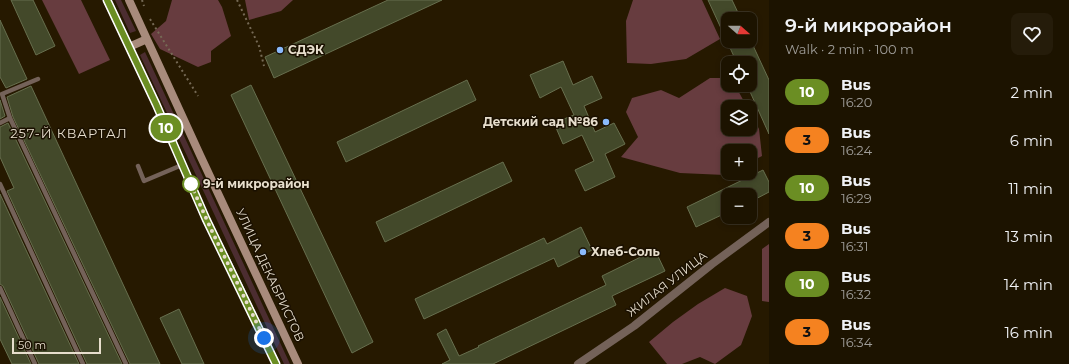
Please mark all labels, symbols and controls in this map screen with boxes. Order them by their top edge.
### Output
north arrow [721,12,757,48]
map controls [721,12,757,224]
button: heart [1011,13,1053,55]
text: 9-й микрорайон [785,14,952,37]
text: Walk · 2 min · 100 m [785,41,914,57]
place label: СДЭК [288,42,324,57]
marker: СДЭК [275,45,285,55]
button: locate [721,56,757,92]
text: Bus [841,75,871,94]
text: 10 [800,83,815,101]
text: 2 min [1010,83,1053,102]
text: 16:20 [841,94,872,110]
button: layers [721,100,757,136]
place label: Детский сад №86 [483,114,598,129]
line badge: 10 [148,115,184,141]
marker: Детский сад №86 [601,117,611,127]
text: 10 [159,119,174,137]
text: Bus [841,123,871,142]
district label: 257-Й КВАРТАЛ [10,125,128,141]
text: 3 [803,131,811,149]
text: 6 min [1010,131,1053,150]
text: 16:24 [841,142,872,158]
button: + [721,144,757,180]
text: Bus [841,171,871,190]
marker: 9-й микрорайон [182,175,200,193]
place label: 9-й микрорайон [203,176,310,191]
text: 10 [800,179,815,197]
text: 11 min [1008,179,1053,198]
button: − [721,188,757,224]
text: 16:29 [841,190,872,206]
street label: УЛИЦА ДЕКАБРИСТОВ [233,206,308,344]
text: Bus [841,219,871,238]
text: 3 [803,227,811,245]
text: 13 min [1005,227,1053,246]
text: 16:31 [841,238,868,254]
place label: Хлеб-Соль [591,244,660,259]
marker: Хлеб-Соль [578,247,588,257]
street label: ЖИЛАЯ УЛИЦА [624,248,710,320]
text: Bus [841,267,871,286]
text: 10 [800,275,815,293]
text: 14 min [1004,275,1053,294]
text: 16:32 [841,286,871,302]
text: Bus [841,315,871,334]
text: 3 [803,323,811,341]
text: 16 min [1004,323,1053,342]
your location [254,328,274,348]
text: 16:34 [841,334,872,350]
scale bar [12,336,101,355]
text: 50 m [18,338,46,352]

